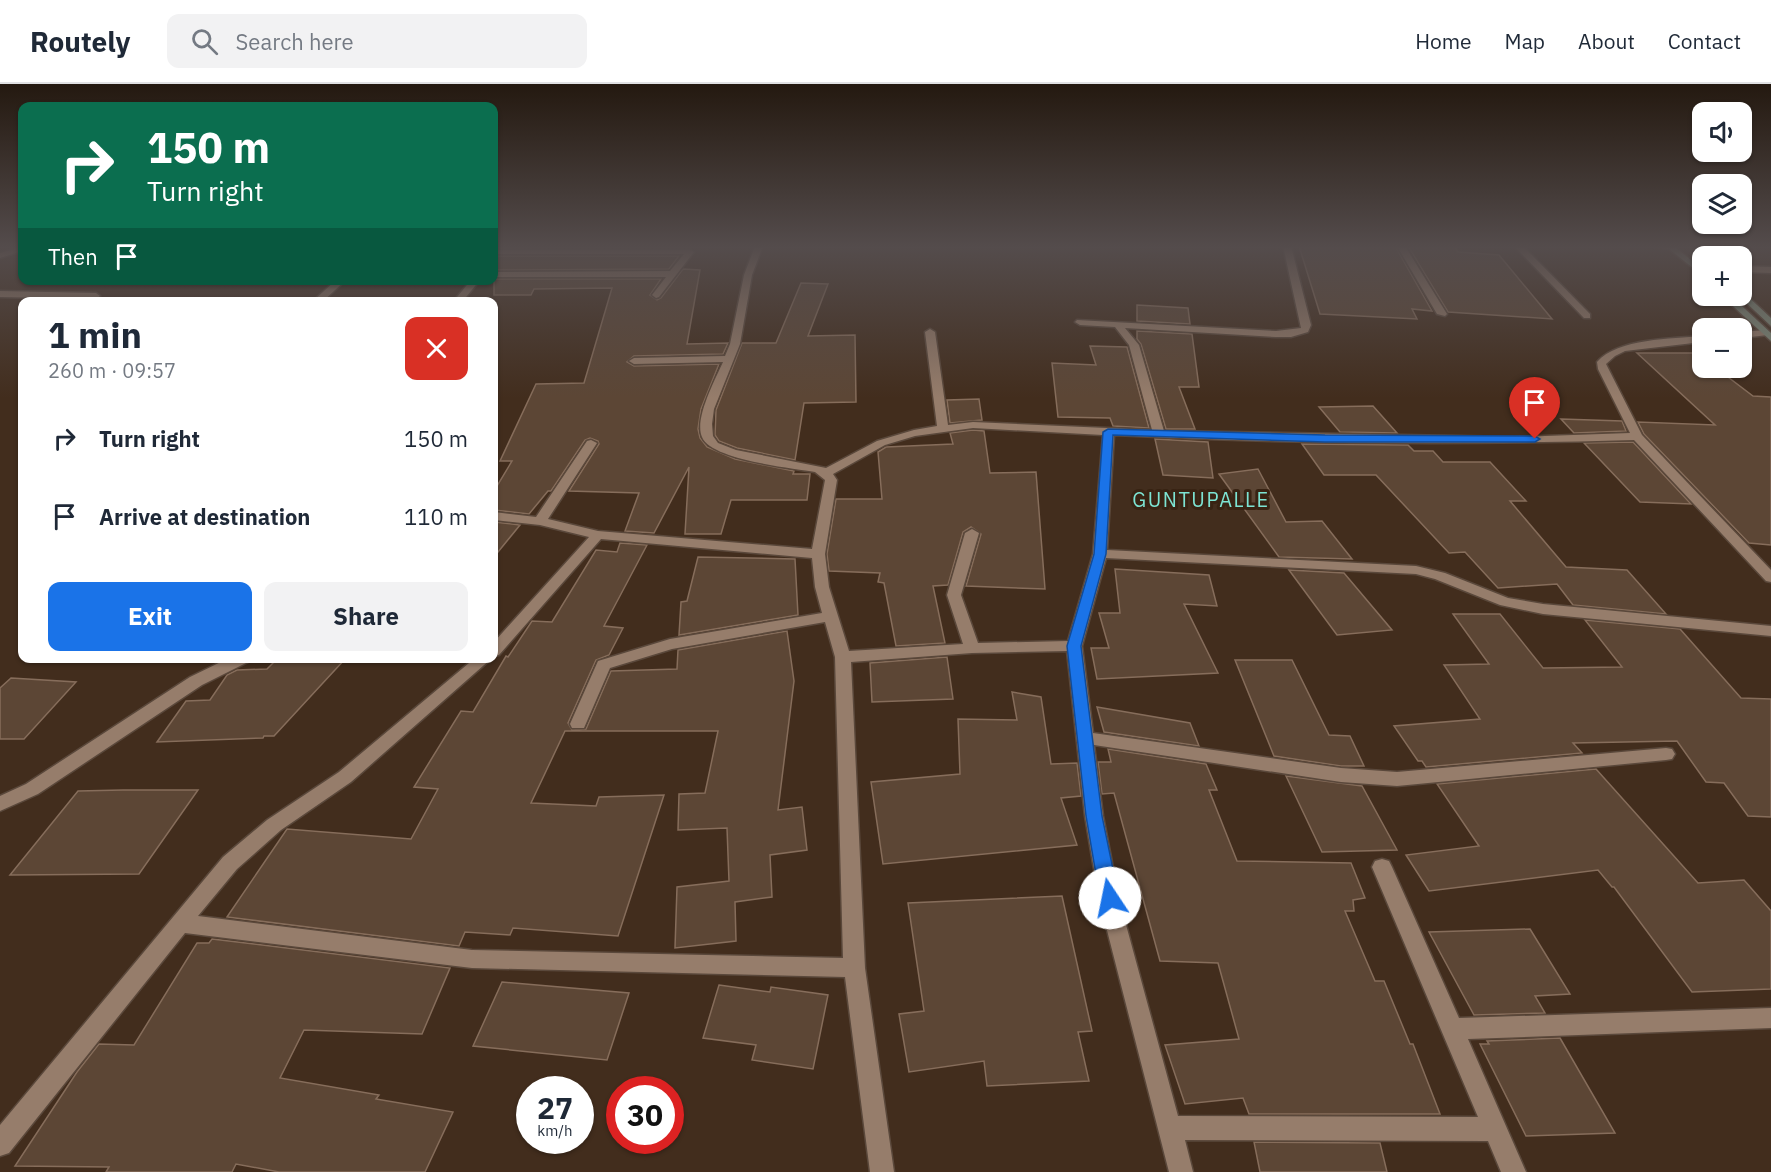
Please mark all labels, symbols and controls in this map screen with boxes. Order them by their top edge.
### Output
search box [167,14,587,68]
text: Routely [30,23,131,60]
icon: search [188,25,221,58]
text: Search here [236,27,354,56]
text: Home [1415,27,1472,55]
text: Map [1505,27,1545,55]
text: About [1578,27,1635,55]
text: Contact [1668,27,1741,55]
map controls [1692,102,1752,378]
button: sound [1692,102,1752,162]
text: 150 m [147,120,270,175]
icon: right [48,126,126,204]
text: Turn right [147,173,264,208]
button: layers [1692,174,1752,234]
icon: arrive [110,240,143,273]
text: Then [48,242,98,271]
button: + [1692,246,1752,306]
text: 1 min [48,311,142,358]
button: close [405,317,468,380]
button: − [1692,318,1752,378]
text: 260 m · 09:57 [48,357,176,384]
pin [1509,377,1560,439]
icon: arrive [1518,386,1551,419]
icon: right [48,422,81,455]
text: Turn right [99,424,200,453]
text: 150 m [404,424,468,453]
district label: GUNTUPALLE [1132,486,1270,513]
icon: arrive [48,500,81,533]
text: Arrive at destination [99,502,310,531]
text: 110 m [404,502,468,531]
button: Exit [48,582,252,651]
button: Share [264,582,468,651]
position arrow [1078,866,1142,930]
speed limit sign: 30 [606,1076,684,1154]
text: 27 [537,1088,573,1127]
text: km/h [537,1121,573,1140]

